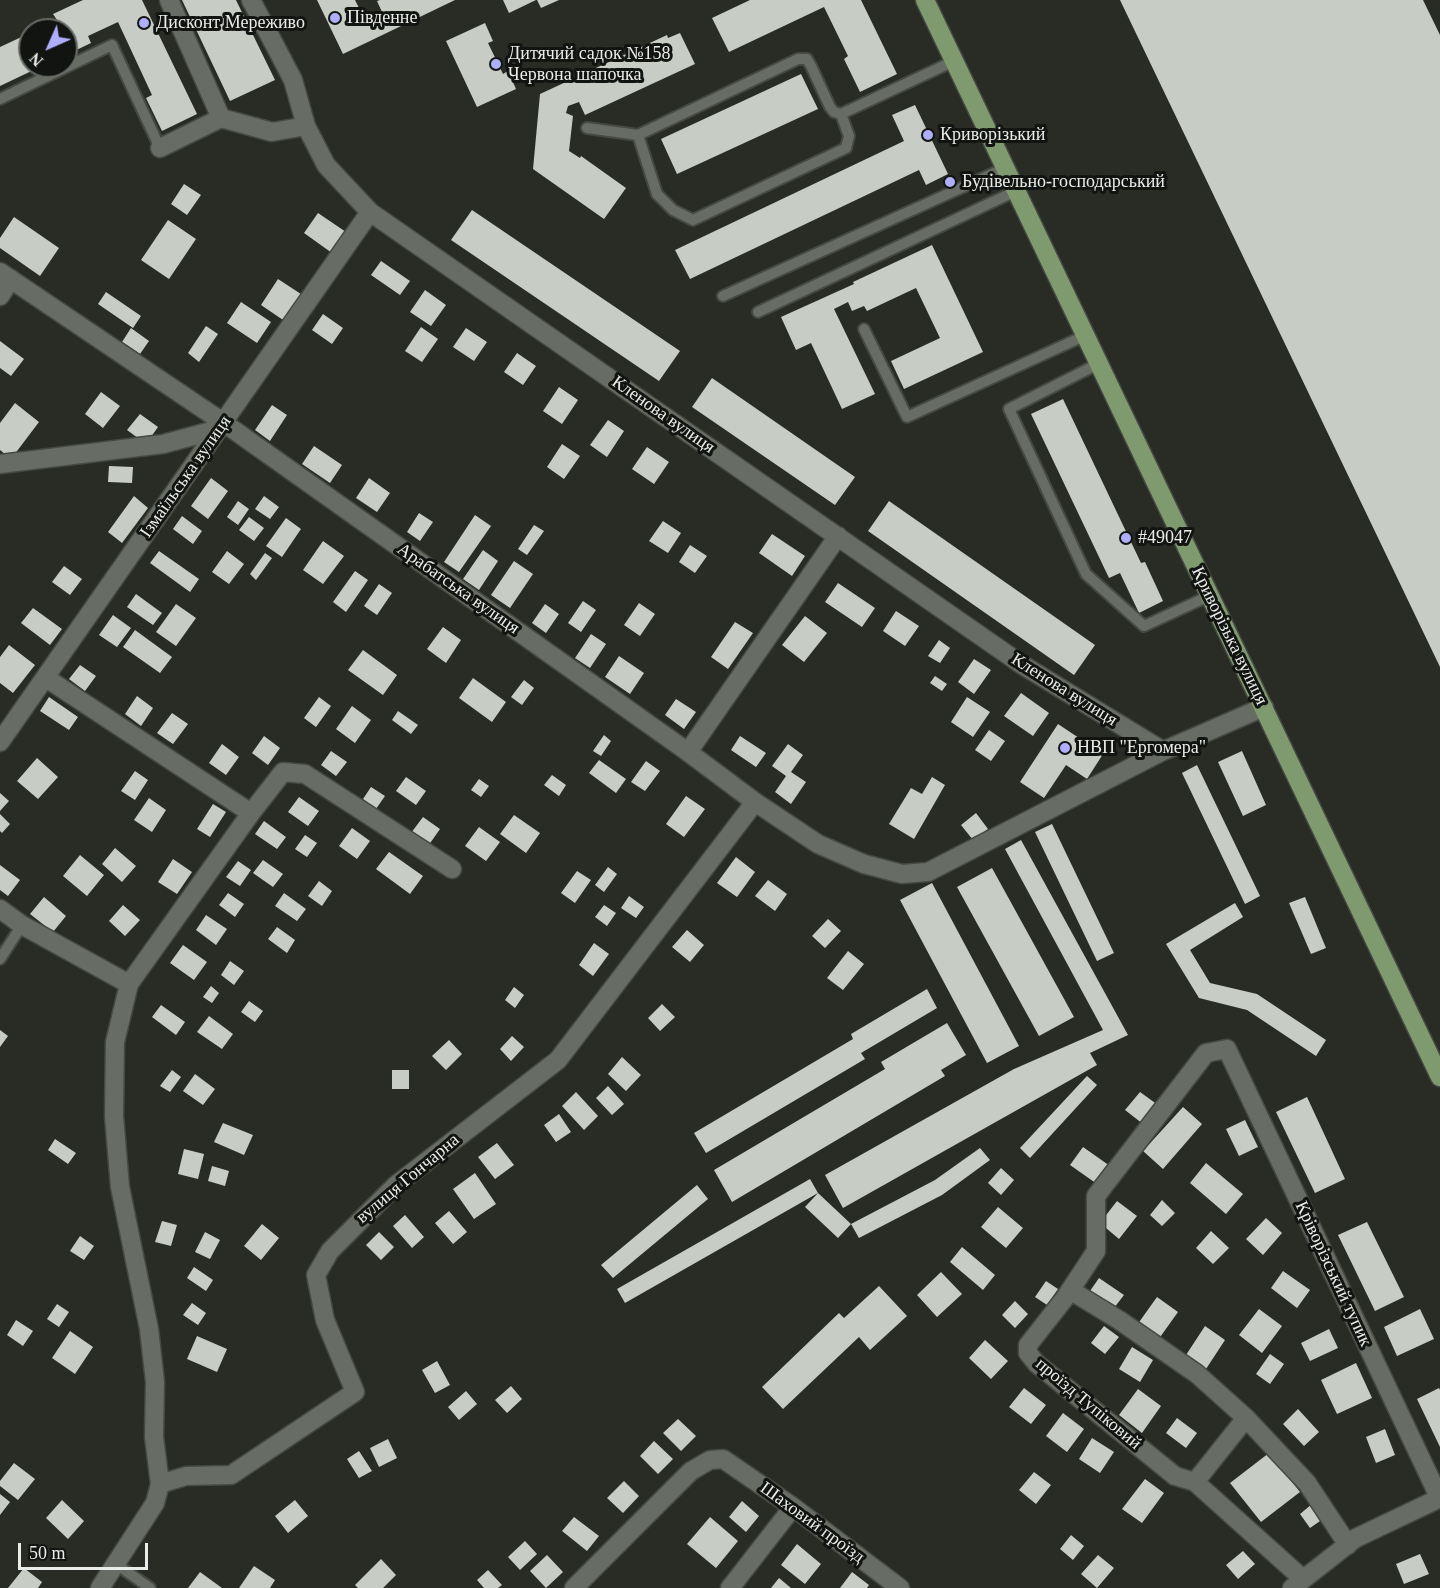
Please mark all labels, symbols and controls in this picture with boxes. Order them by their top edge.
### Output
place label: Південне [347,7,417,29]
marker: Південне [328,11,342,25]
place label: Дисконт Мереживо [156,12,305,34]
marker: Дисконт Мереживо [137,16,151,30]
north arrow [18,18,78,78]
place label: Дитячий садок №158 Червона шапочка [508,43,670,86]
text: N [26,50,46,70]
marker: Дитячий садок №158 Червона шапочка [489,57,503,71]
place label: Криворізький [940,124,1045,146]
marker: Криворізький [921,128,935,142]
place label: Будівельно-господарський [962,171,1165,193]
marker: Будівельно-господарський [943,175,957,189]
street label: Кленова вулиця [607,371,719,459]
street label: Ізмаїльська вулиця [136,412,236,542]
place label: #49047 [1138,527,1192,549]
marker: #49047 [1119,531,1133,545]
street label: Арабатська вулиця [393,539,523,639]
street label: Криворізька вулиця [1186,563,1272,709]
street label: Кленова вулиця [1007,649,1121,731]
place label: НВП "Ергомера" [1077,737,1206,759]
marker: НВП "Ергомера" [1058,741,1072,755]
street label: вулиця Гончарна [352,1130,464,1228]
street label: Кріворізський тупик [1290,1198,1376,1350]
street label: проїзд Тупіковий [1031,1353,1145,1455]
street label: Шаховий проїзд [755,1478,869,1568]
scale bar [21,1531,152,1569]
text: 50 m [29,1543,66,1563]

